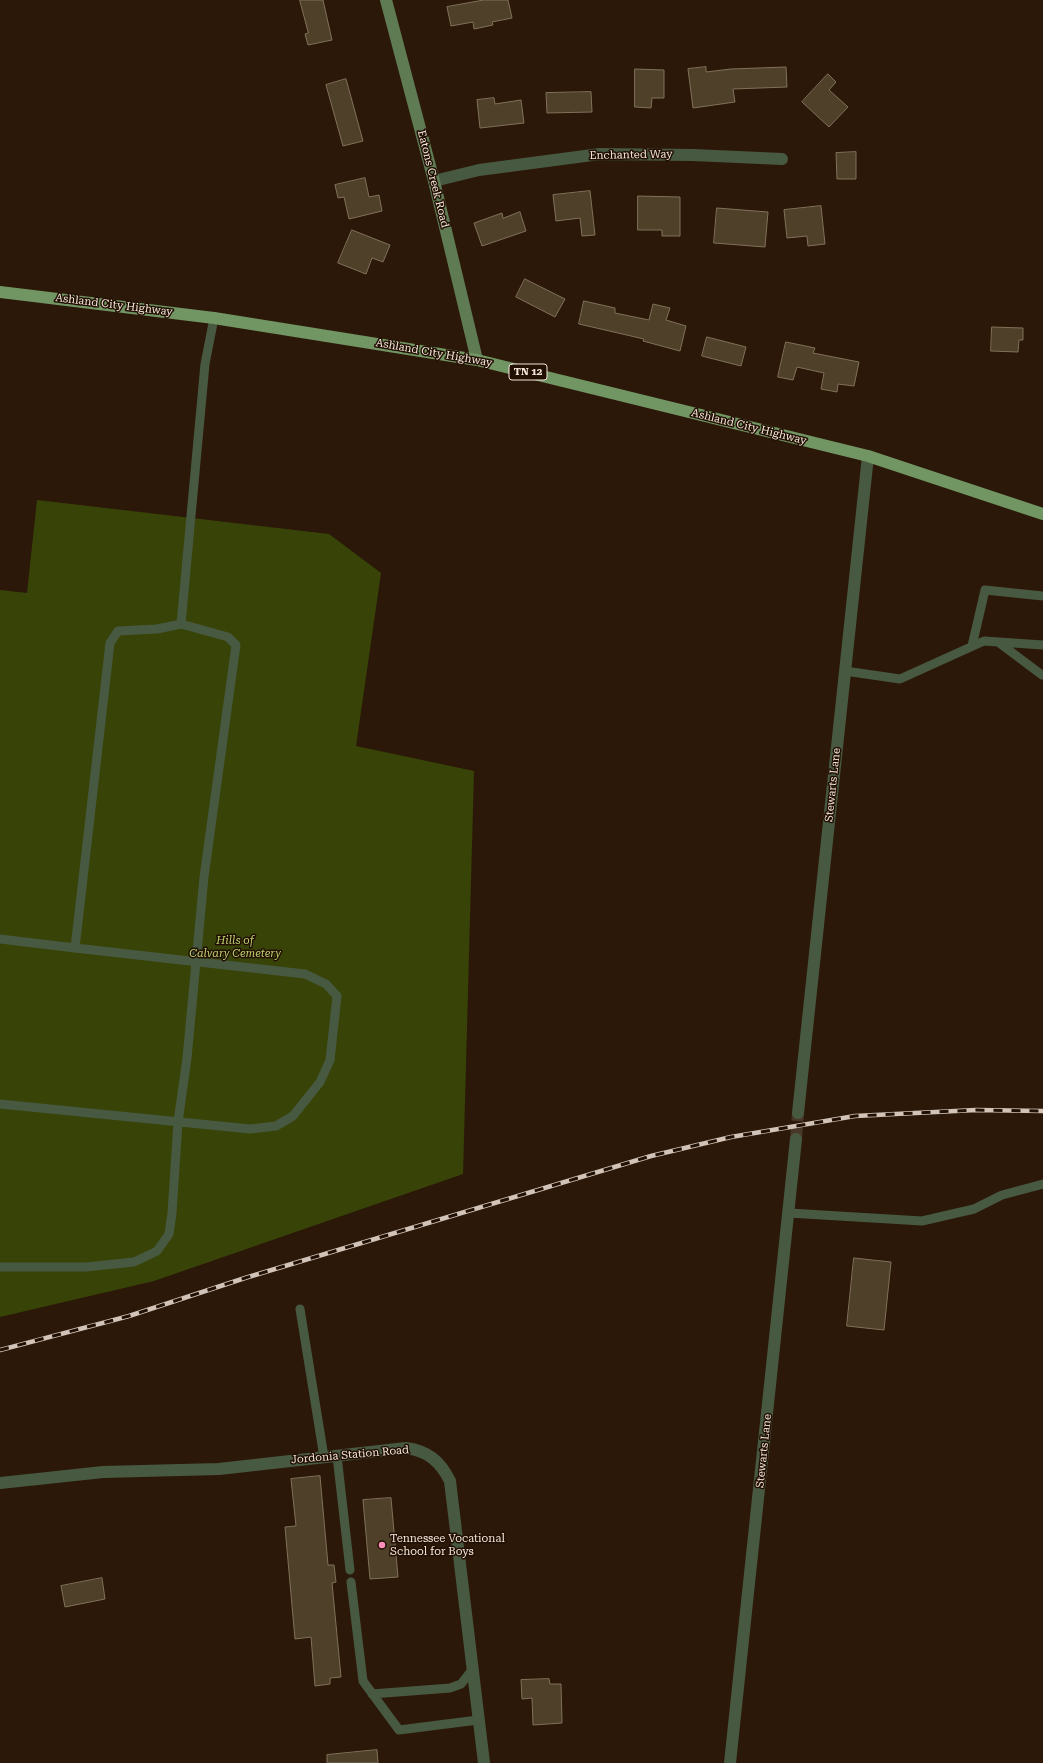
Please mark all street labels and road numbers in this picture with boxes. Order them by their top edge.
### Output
street label: Eatons Creek Road [415,129,451,229]
street label: Enchanted Way [589,148,673,162]
street label: Ashland City Highway [54,291,174,319]
street label: Ashland City Highway [375,336,493,370]
road number: TN 12 [509,364,547,380]
street label: Ashland City Highway [690,406,808,448]
street label: Stewarts Lane [823,747,843,823]
street label: Stewarts Lane [754,1413,774,1489]
street label: Jordonia Station Road [290,1443,410,1467]

